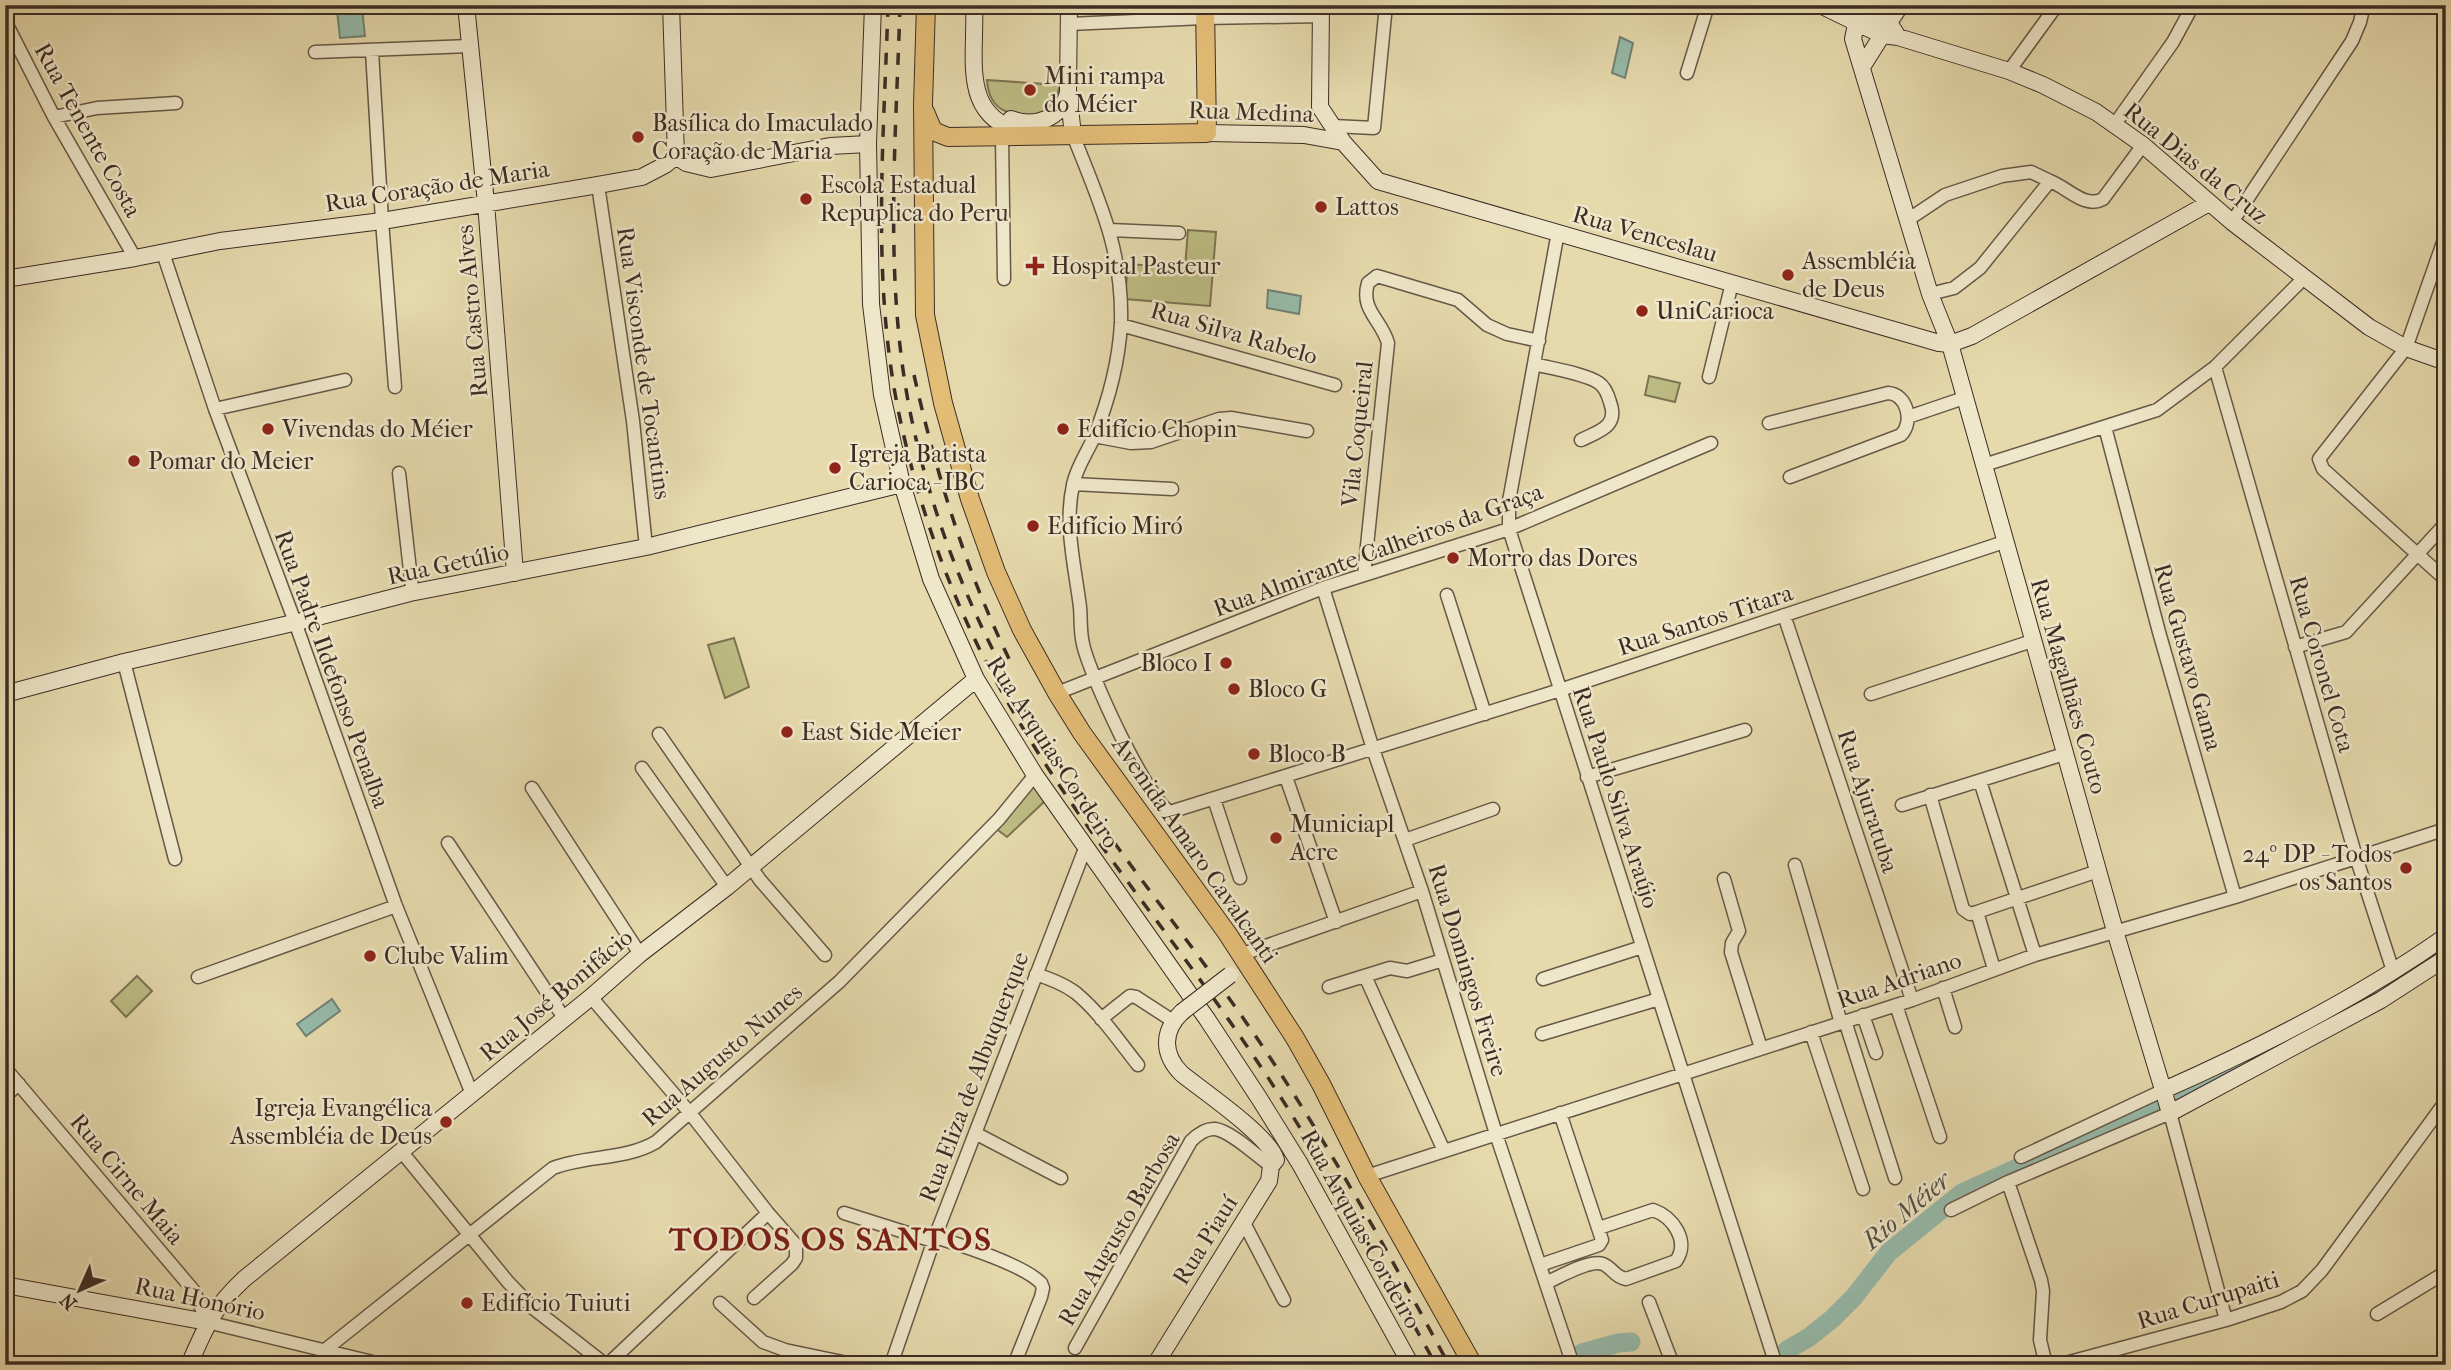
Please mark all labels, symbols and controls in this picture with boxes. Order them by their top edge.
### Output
street label: Rua Tenente Costa [29,38,148,223]
place label: Mini rampa do Méier [1044,62,1166,118]
marker: Mini rampa do Méier [1022,82,1038,98]
street label: Rua Medina [1188,96,1315,128]
street label: Rua Dias da Cruz [2118,96,2274,230]
place label: Basílica do Imaculado Coração de Maria [652,109,873,166]
marker: Basílica do Imaculado Coração de Maria [630,129,646,145]
street label: Rua Coração de Maria [323,154,552,219]
place label: Escola Estadual Repuplica do Peru [820,171,1009,227]
marker: Escola Estadual Repuplica do Peru [798,191,814,207]
place label: Lattos [1335,193,1399,221]
marker: Lattos [1313,199,1329,215]
street label: Rua Venceslau [1569,200,1721,268]
street label: Rua Castro Alves [450,223,493,398]
street label: Rua Visconde de Tocantins [611,225,677,501]
place label: Assembléia de Deus [1801,247,1917,303]
place label: Hospital Pasteur [1051,252,1221,280]
marker: Hospital Pasteur [1025,256,1045,276]
marker: Assembléia de Deus [1780,267,1796,283]
street label: Rua Silva Rabelo [1147,296,1321,370]
place label: UniCarioca [1656,297,1775,325]
marker: UniCarioca [1634,303,1650,319]
street label: Vila Coqueiral [1335,359,1379,509]
place label: Vivendas do Méier [281,415,473,443]
place label: Edifício Chopin [1077,415,1237,443]
marker: Vivendas do Méier [260,421,276,437]
marker: Edifício Chopin [1055,421,1071,437]
place label: Igreja Batista Carioca - IBC [849,440,987,496]
place label: Pomar do Meier [148,447,314,475]
marker: Pomar do Meier [126,453,142,469]
marker: Igreja Batista Carioca - IBC [827,460,843,476]
street label: Rua Almirante Calheiros da Graça [1209,477,1548,624]
place label: Edifício Miró [1047,512,1183,540]
marker: Edifício Miró [1025,518,1041,534]
street label: Rua Padre Ildefonso Penalba [269,526,396,813]
street label: Rua Getúlio [385,537,511,591]
place label: Morro das Dores [1467,544,1638,572]
marker: Morro das Dores [1445,550,1461,566]
street label: Rua Gustavo Gama [2148,560,2228,755]
street label: Rua Coronel Cota [2283,573,2361,756]
street label: Rua Magalhães Couto [2025,575,2113,797]
street label: Rua Santos Titara [1614,578,1797,662]
place label: Bloco I [1140,649,1212,677]
street label: Rua Arquias Cordeiro [981,651,1125,853]
marker: Bloco I [1218,655,1234,671]
place label: Bloco G [1248,675,1327,703]
marker: Bloco G [1226,681,1242,697]
street label: Rua Paulo Silva Araújo [1567,682,1665,912]
place label: East Side Meier [801,718,962,746]
marker: East Side Meier [779,724,795,740]
street label: Rua Ajuratuba [1832,726,1905,877]
street label: Avenida Amaro Cavalcanti [1106,731,1284,969]
place label: Bloco B [1268,740,1346,768]
marker: Bloco B [1246,746,1262,762]
place label: Municiapl Acre [1289,810,1395,866]
marker: Municiapl Acre [1268,830,1284,846]
place label: 24º DP - Todos os Santos [2242,840,2392,896]
street label: Rua Domingos Freire [1422,860,1514,1080]
marker: 24º DP - Todos os Santos [2398,860,2414,876]
street label: Rua José Bonifácio [474,923,638,1067]
place label: Clube Valim [384,942,509,970]
street label: Rua Adriano [1833,946,1965,1014]
marker: Clube Valim [362,948,378,964]
street label: Rua Eliza de Albuquerque [913,948,1035,1206]
street label: Rua Augusto Nunes [636,978,808,1132]
place label: Igreja Evangélica Assembléia de Deus [229,1094,433,1150]
street label: Rua Cirne Maia [64,1108,190,1251]
marker: Igreja Evangélica Assembléia de Deus [438,1114,454,1130]
street label: Rua Arquias Cordeiro [1295,1125,1427,1333]
street label: Rua Augusto Barbosa [1052,1126,1186,1331]
water label: Rio Méier [1854,1163,1958,1257]
street label: Rua Piauí [1167,1189,1244,1290]
district label: TODOS OS SANTOS [668,1221,993,1258]
north arrow [46,1254,116,1324]
street label: Rua Curupaiti [2134,1265,2282,1335]
street label: Rua Honório [132,1272,268,1326]
text: N [55,1288,82,1314]
place label: Edifício Tuiuti [481,1289,631,1317]
marker: Edifício Tuiuti [459,1295,475,1311]

